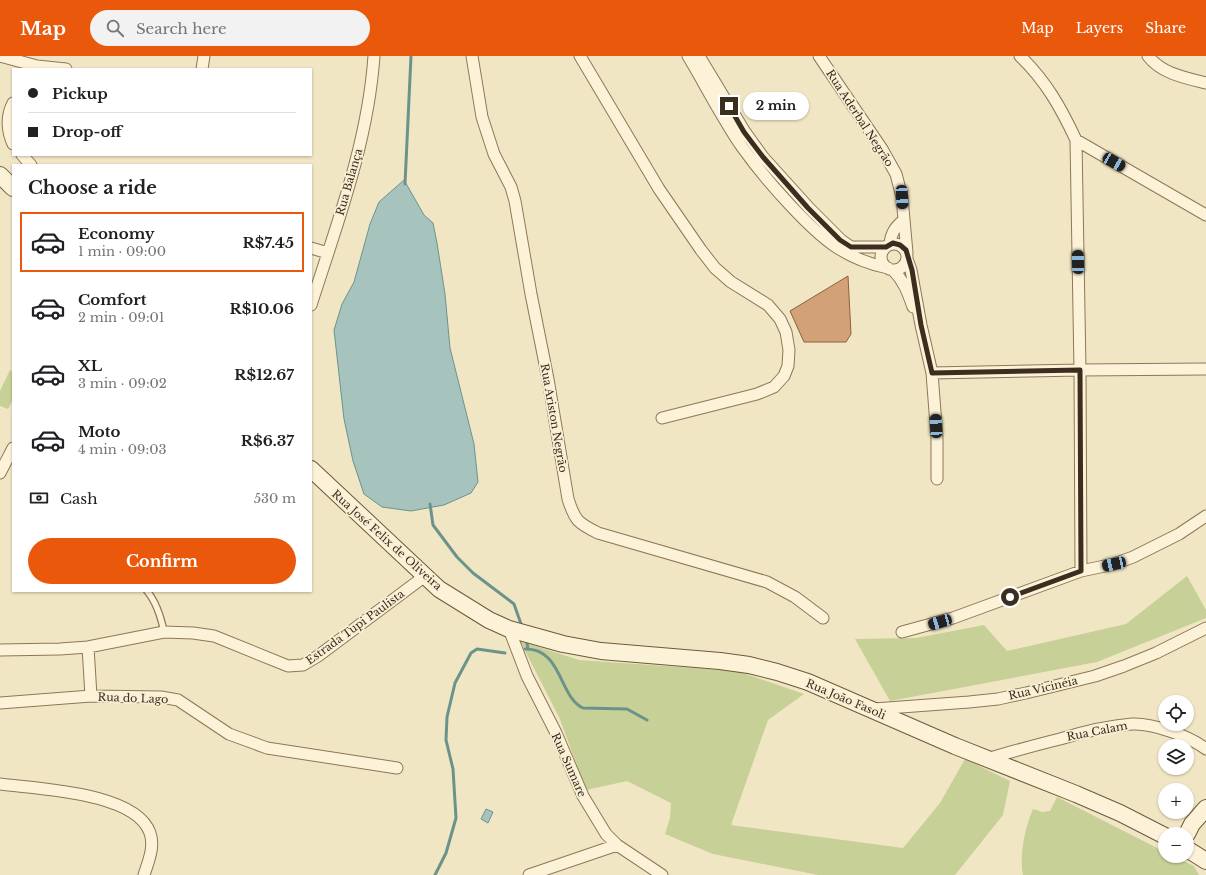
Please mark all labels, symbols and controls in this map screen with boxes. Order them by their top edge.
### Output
search box [90,10,370,46]
text: Map [20,17,66,40]
icon: search [104,17,126,39]
text: Search here [136,19,227,38]
text: Map [1021,19,1054,37]
text: Layers [1076,19,1123,37]
text: Share [1145,19,1186,37]
street label: Rua Aderbal Negrão [823,67,897,169]
text: Pickup [52,84,108,103]
callout: 2 min [743,92,809,120]
route end [720,97,738,115]
text: 2 min [756,97,796,114]
text: Drop-off [52,122,122,141]
street label: Rua Balança [333,146,365,217]
car [1101,151,1127,173]
text: Choose a ride [28,177,157,199]
car [895,185,909,209]
icon: car [30,224,66,260]
text: Economy [78,224,155,243]
text: R$7.45 [242,233,294,252]
text: 1 min · 09:00 [78,243,166,260]
car [1072,250,1084,274]
icon: car [30,290,66,326]
text: Comfort [78,290,146,309]
text: R$10.06 [230,299,294,318]
text: 2 min · 09:01 [78,309,165,326]
icon: car [30,356,66,392]
text: XL [78,356,102,375]
street label: Rua Ariston Negrão [538,362,570,474]
text: R$12.67 [234,365,294,384]
text: 3 min · 09:02 [78,375,167,392]
car [929,414,943,438]
icon: car [30,422,66,458]
text: Moto [78,422,120,441]
text: R$6.37 [241,431,294,450]
text: 4 min · 09:03 [78,441,166,458]
icon: cash [28,487,50,509]
street label: Rua José Felix de Oliveira [329,487,446,594]
text: Cash [60,489,97,508]
text: 530 m [254,490,296,507]
button: Confirm [28,538,296,584]
car [1101,556,1127,572]
street label: Estrada Tupi Paulista [303,586,408,667]
route start [1001,588,1019,606]
car [927,613,953,631]
street label: Rua Vicinéia [1007,673,1080,703]
street label: Rua João Fasoli [804,676,888,722]
street label: Rua do Lago [97,690,169,706]
map controls [1158,695,1194,863]
button: locate [1158,695,1194,731]
street label: Rua Calam [1065,718,1129,744]
street label: Rua Sumare [549,731,589,799]
button: layers [1158,739,1194,775]
button: + [1158,783,1194,819]
button: − [1158,827,1194,863]

